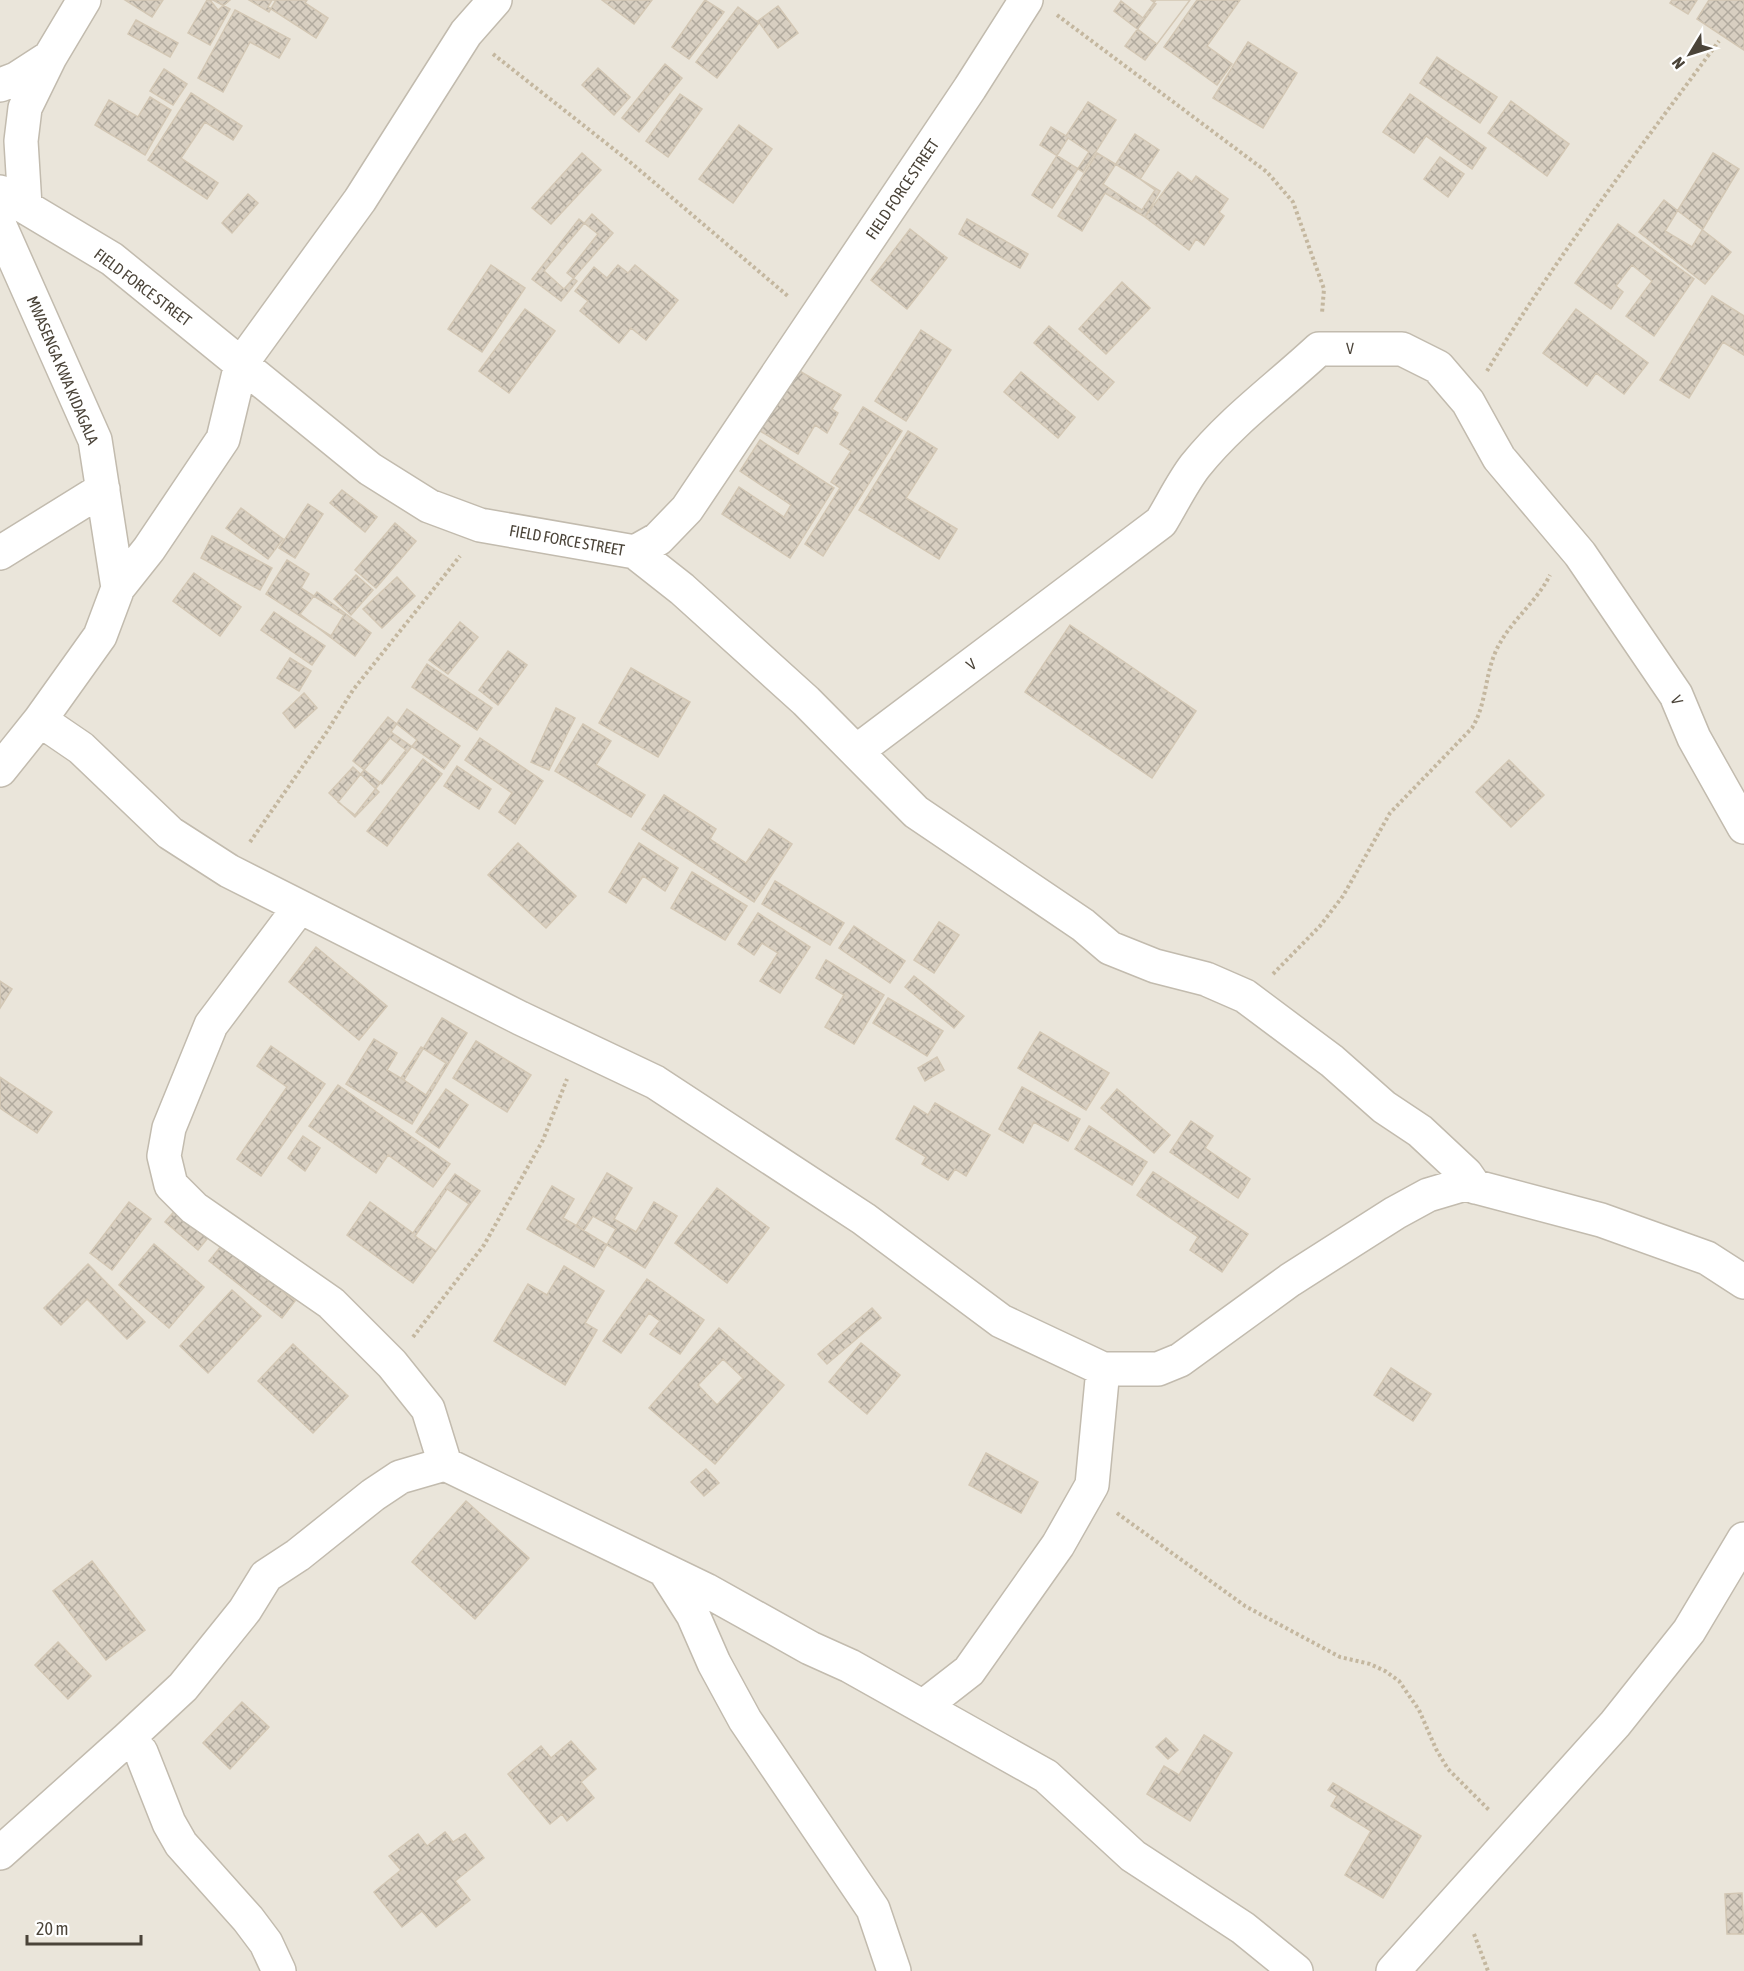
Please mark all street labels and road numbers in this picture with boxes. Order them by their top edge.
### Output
street label: FIELD FORCE STREET [862,135,942,243]
street label: FIELD FORCE STREET [91,245,195,329]
street label: MWASENGA KWA KIDAGALA [24,293,103,447]
street label: V [1346,339,1354,357]
street label: FIELD FORCE STREET [508,521,626,559]
street label: V [962,654,980,674]
street label: V [1667,693,1687,708]

